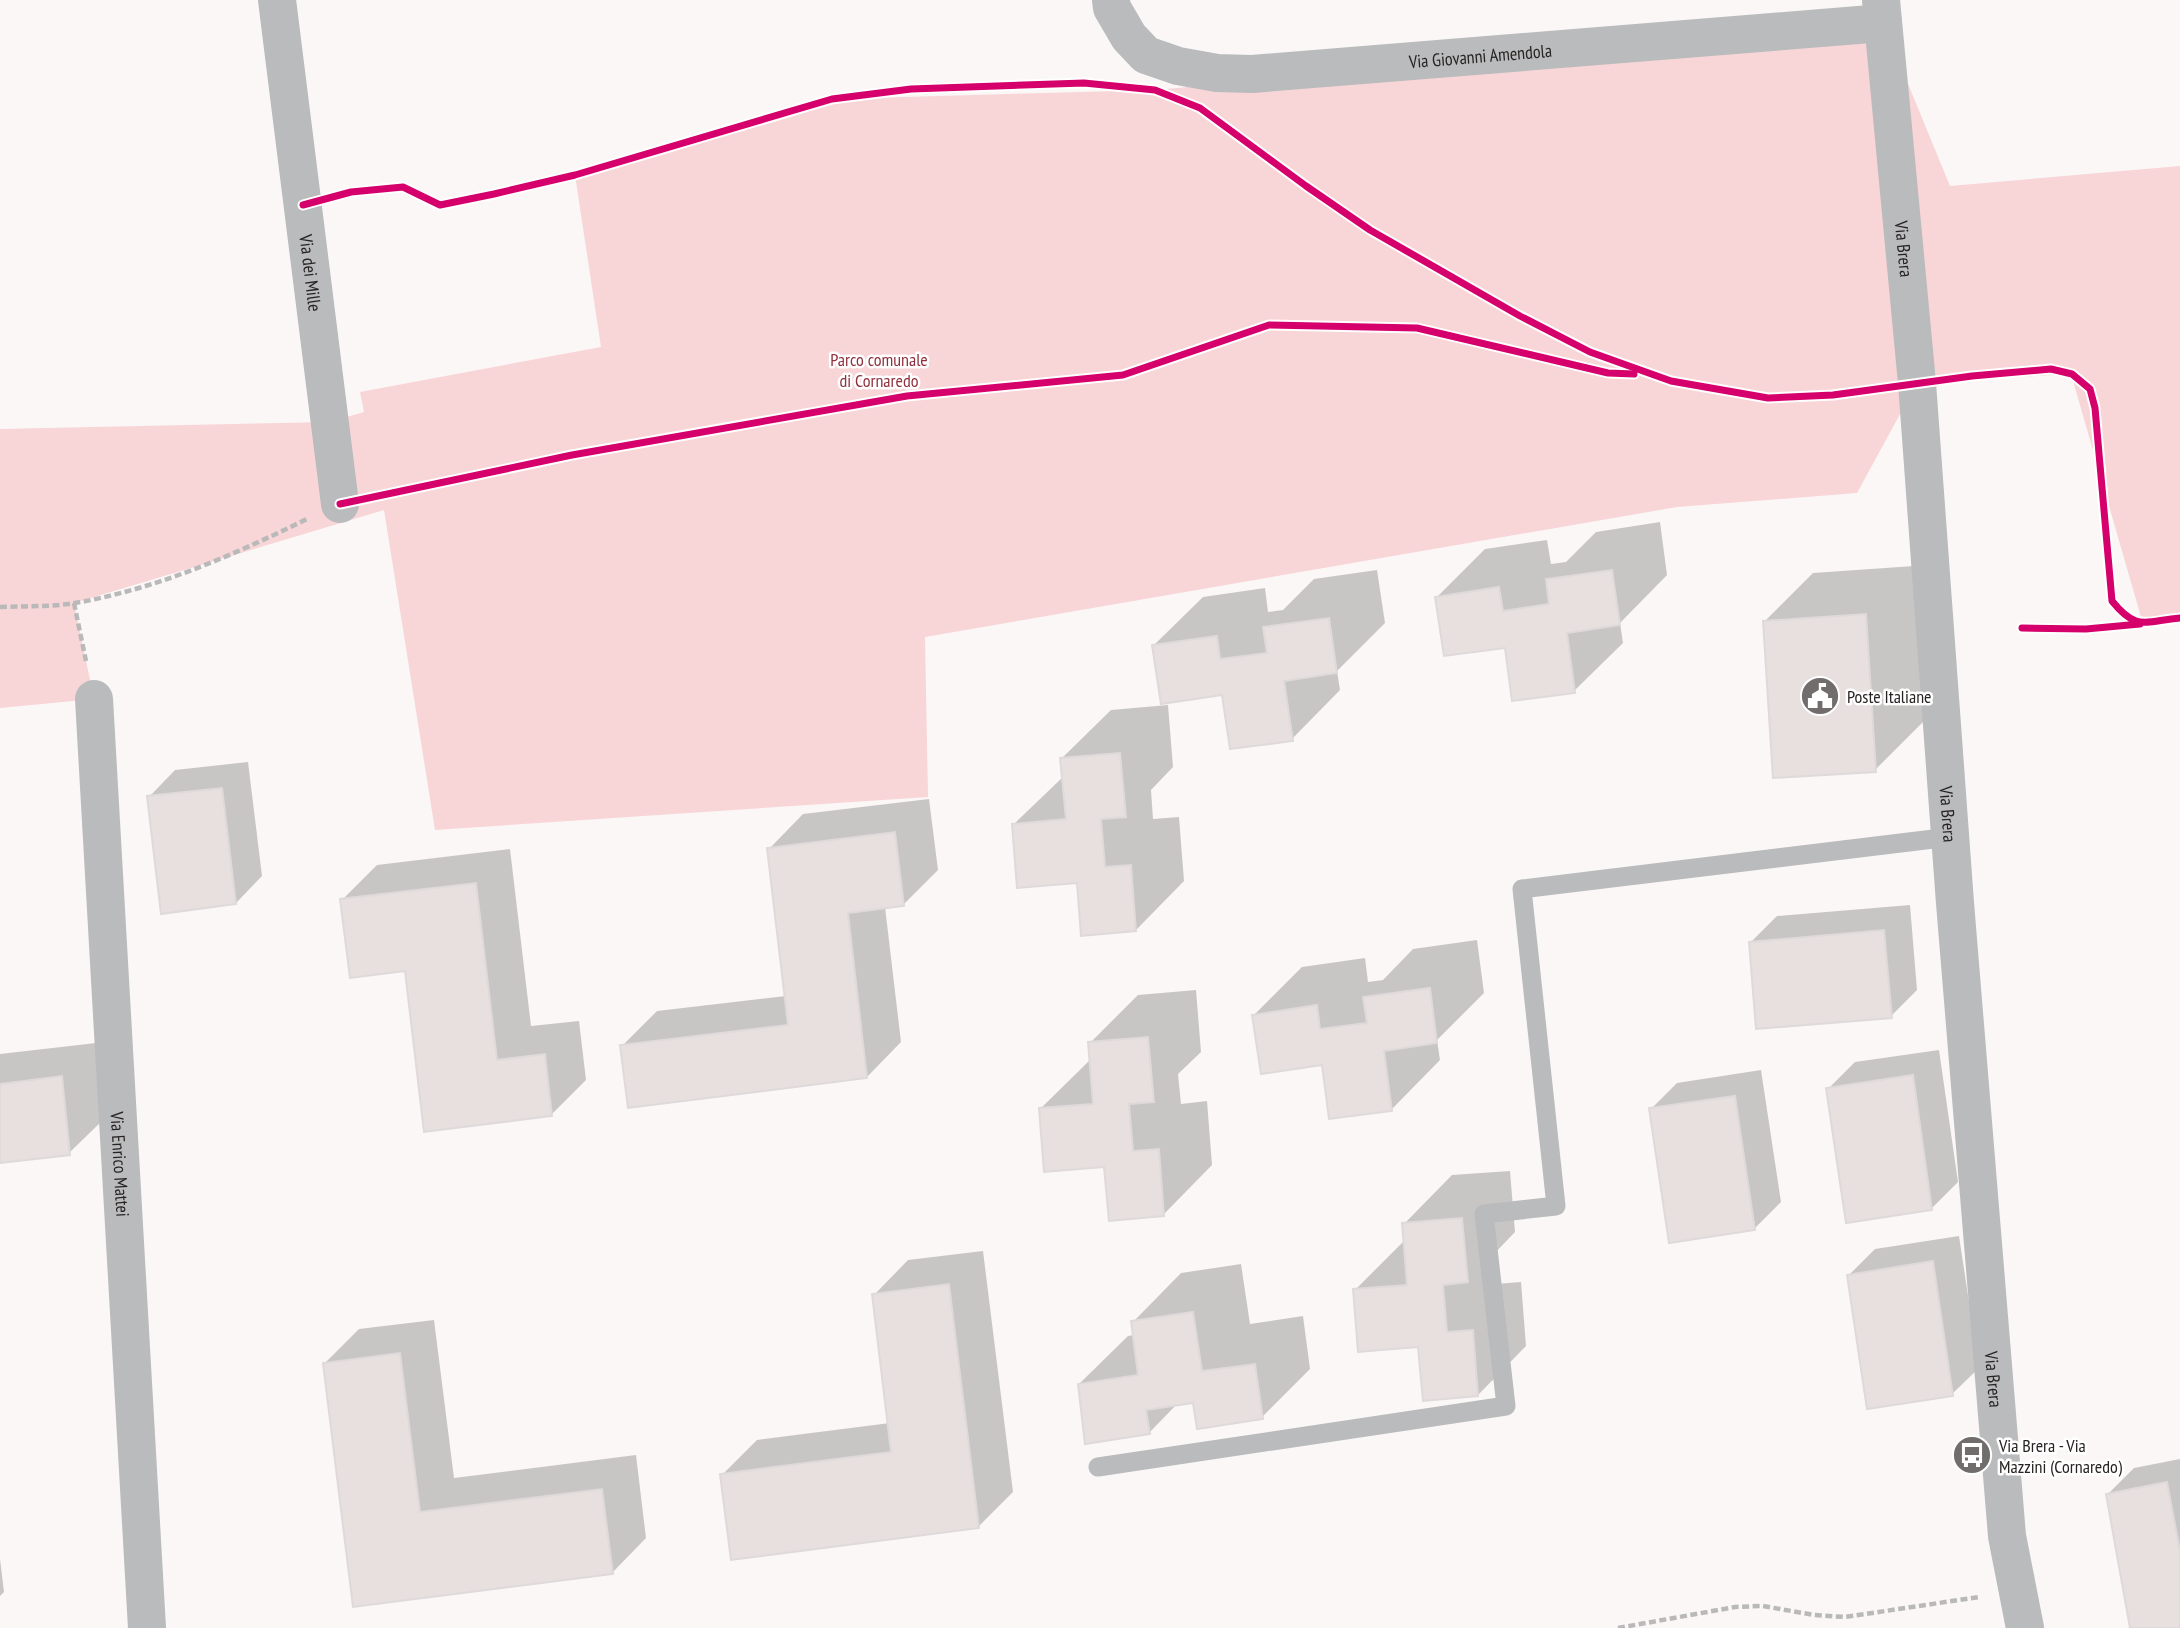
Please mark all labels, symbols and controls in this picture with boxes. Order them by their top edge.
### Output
street label: Via Giovanni Amendola [1407,38,1553,73]
street label: Via Brera [1890,219,1918,278]
street label: Via dei Mille [295,232,327,313]
park label: Parco comunale di Cornaredo [830,348,928,392]
public building icon: Poste Italiane [1799,675,1841,717]
place label: Poste Italiane [1847,685,1932,708]
street label: Via Brera [1935,784,1962,843]
street label: Via Enrico Mattei [106,1110,135,1217]
street label: Via Brera [1980,1349,2008,1408]
bus stop icon: Via Brera - Via Mazzini (Cornaredo) [1951,1434,1993,1476]
place label: Via Brera - Via Mazzini (Cornaredo) [1998,1434,2123,1478]

